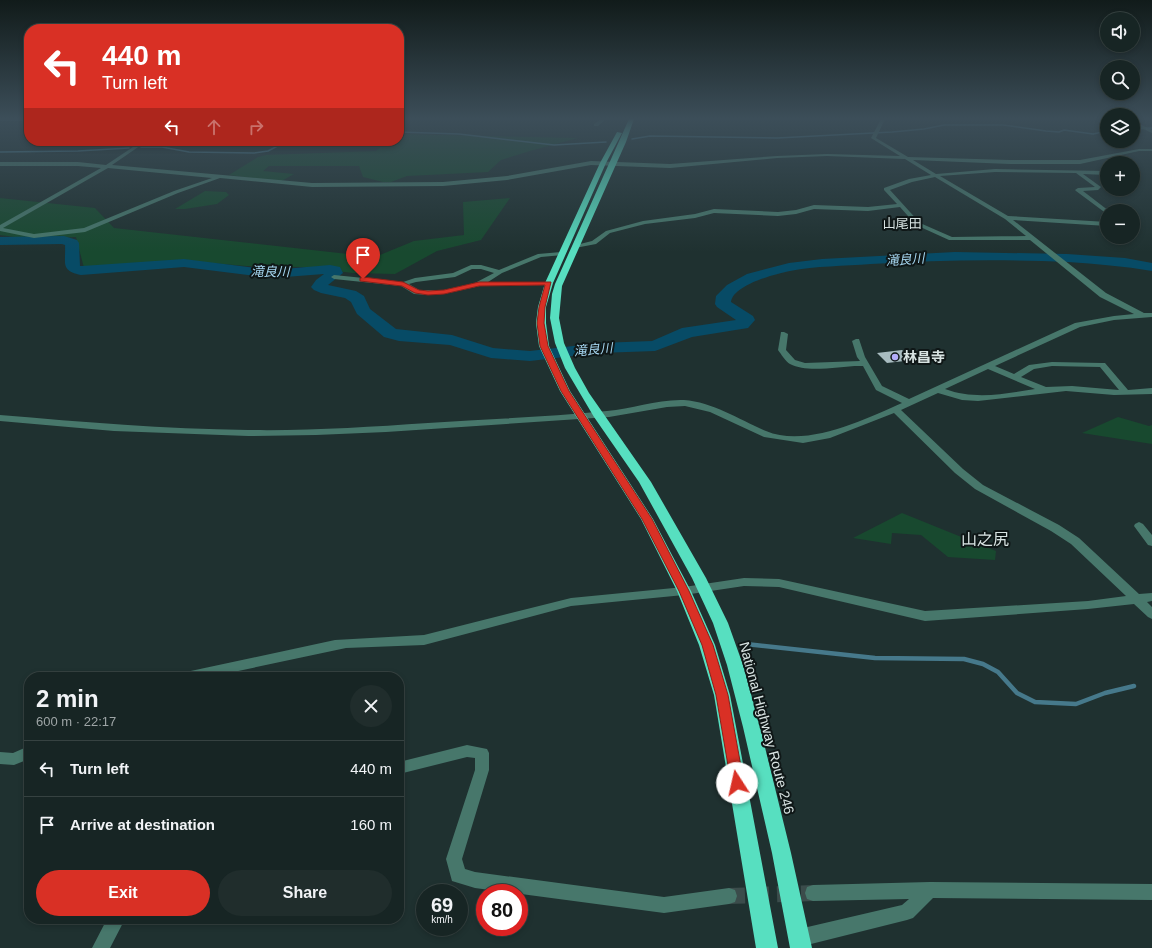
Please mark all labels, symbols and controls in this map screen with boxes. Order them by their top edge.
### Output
map controls [1100,12,1140,244]
button: sound [1100,12,1140,52]
icon: left [36,40,88,92]
text: 440 m [102,40,181,71]
button: search [1100,60,1140,100]
text: Turn left [102,73,167,93]
button: layers [1100,108,1140,148]
icon: left [161,116,183,138]
icon: ahead [203,116,225,138]
icon: right [245,116,267,138]
button: + [1100,156,1140,196]
button: − [1100,204,1140,244]
district label: 山尾田 [882,216,922,231]
pin [346,238,380,279]
icon: arrive [352,244,374,266]
water label: 滝良川 [885,251,927,268]
water label: 滝良川 [250,264,292,279]
water label: 滝良川 [573,340,615,359]
place label: 林昌寺 [903,349,945,365]
marker: 林昌寺 [890,352,900,362]
district label: 山之尻 [961,531,1009,548]
street label: National Highway Route 246 [736,640,798,816]
text: 2 min [36,685,99,712]
button: close [350,685,392,727]
text: 600 m · 22:17 [36,714,116,729]
icon: left [36,758,58,780]
text: Turn left [70,760,129,777]
text: 440 m [350,760,392,777]
position arrow [716,762,758,804]
icon: arrive [36,814,58,836]
text: Arrive at destination [70,816,215,833]
text: 160 m [350,816,392,833]
button: Exit [36,870,210,916]
button: Share [218,870,392,916]
speed limit sign: 80 [476,884,528,936]
text: 69 [431,894,453,916]
text: km/h [431,914,453,925]

